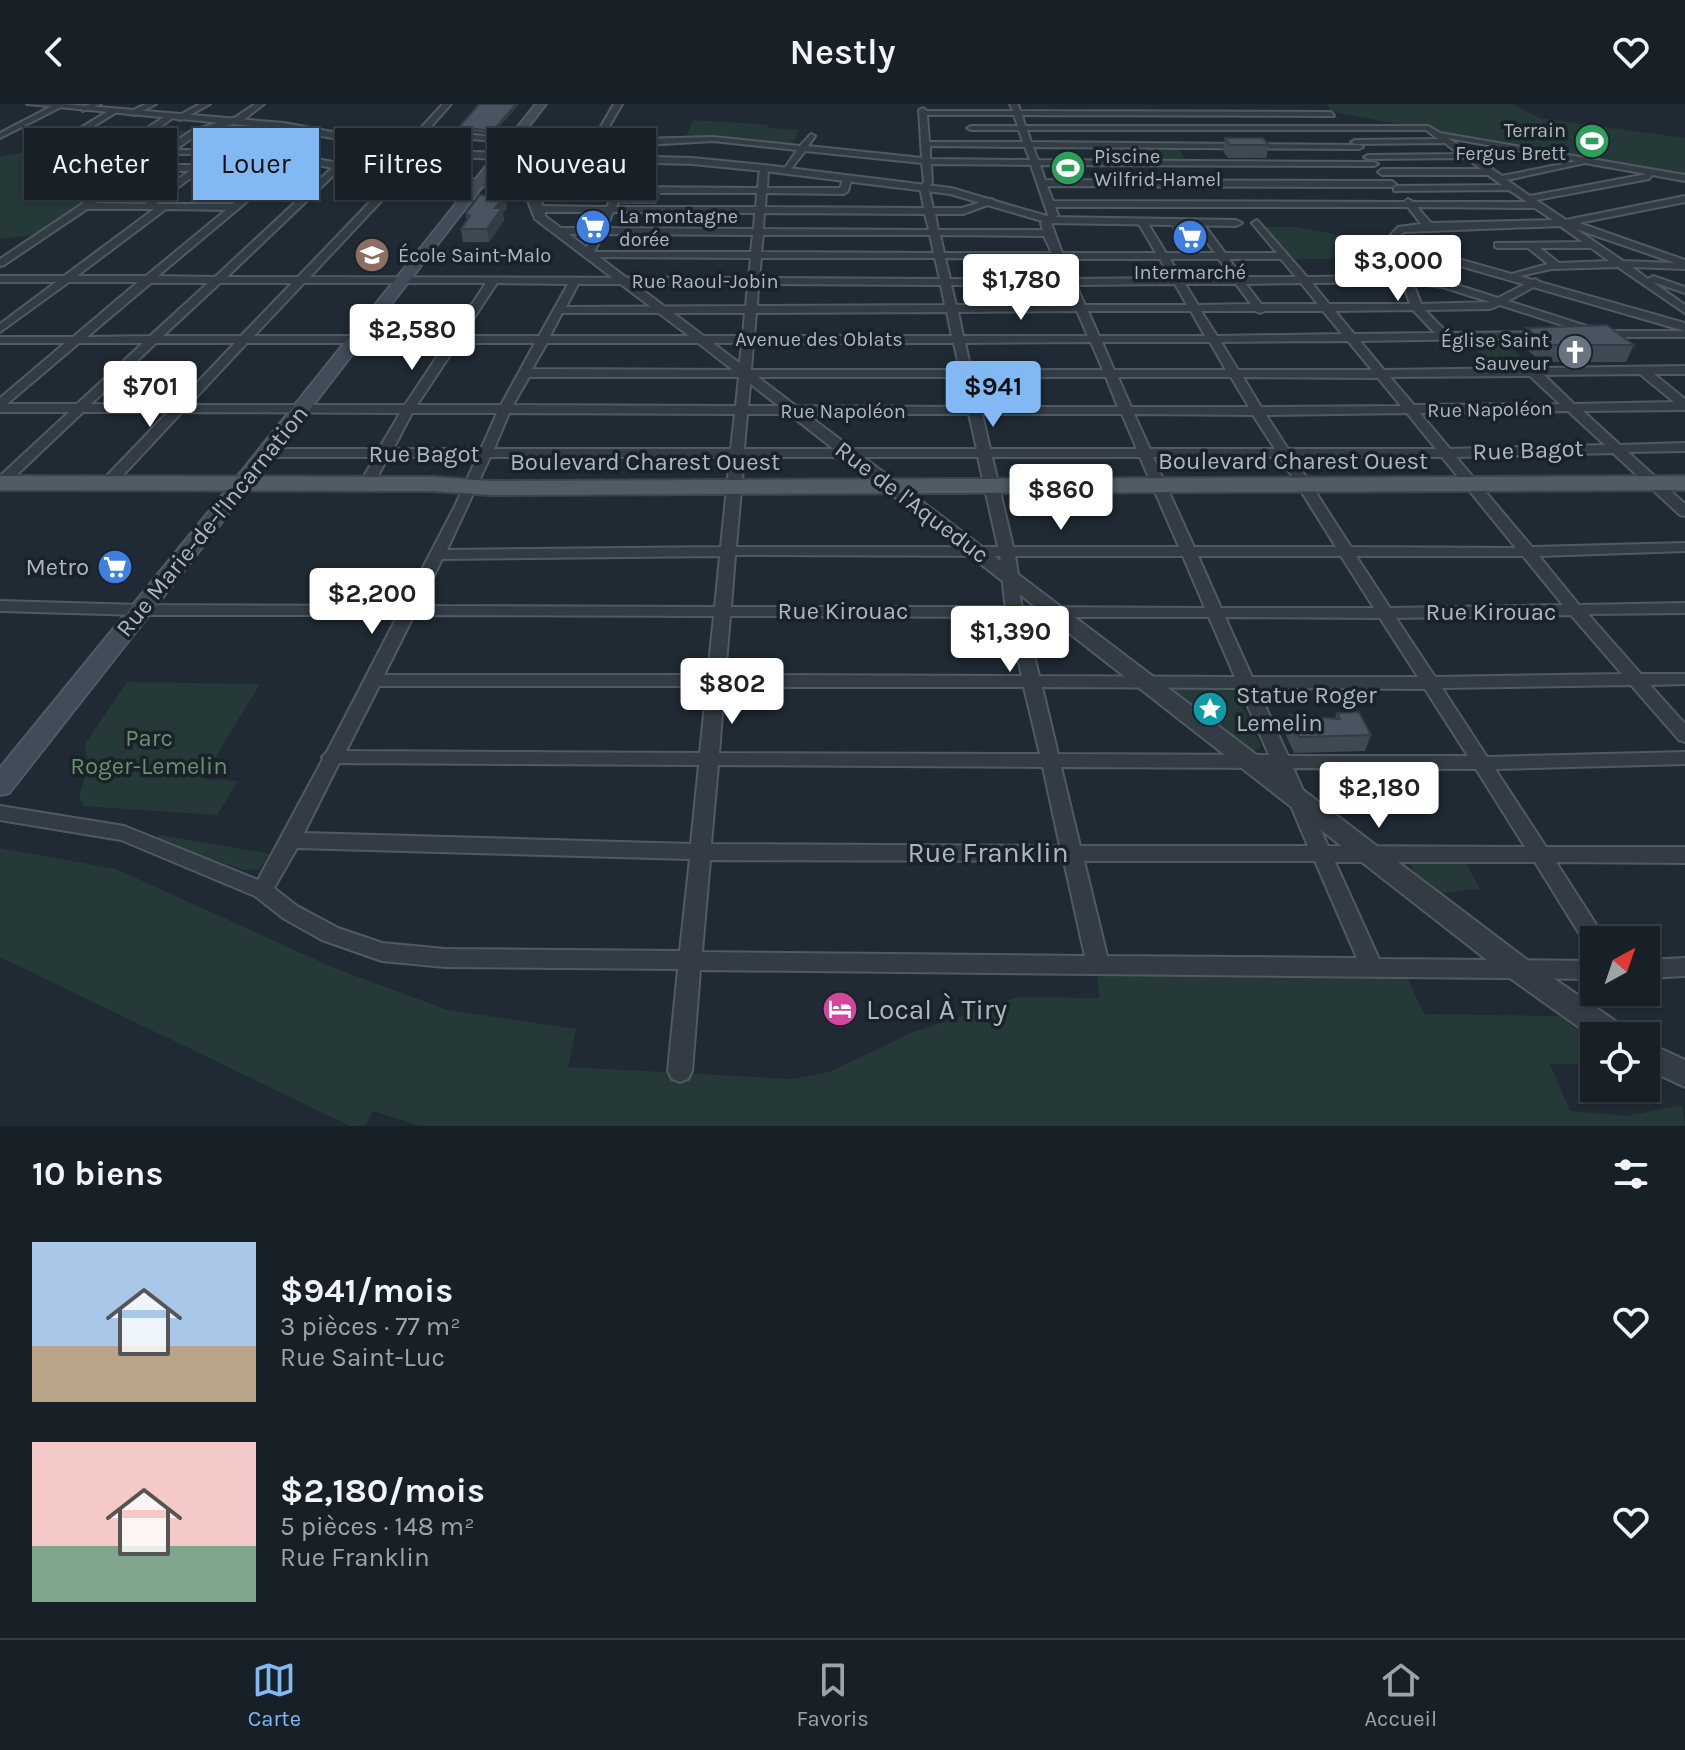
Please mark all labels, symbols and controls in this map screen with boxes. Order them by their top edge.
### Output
icon: back [32,30,76,74]
icon: heart [1609,30,1653,74]
text: Nestly [790,31,895,73]
place label: Terrain Fergus Brett [1455,119,1566,165]
sports icon: Terrain Fergus Brett [1573,122,1611,160]
chip: Acheter [24,128,177,200]
chip: Louer [193,128,319,200]
chip: Filtres [335,128,471,200]
chip: Nouveau [487,128,656,200]
place label: Piscine Wilfrid-Hamel [1094,145,1221,191]
sports icon: Piscine Wilfrid-Hamel [1049,149,1087,187]
place label: La montagne dorée [619,205,738,251]
supermarket icon: La montagne dorée [574,208,612,246]
supermarket icon: Intermarché [1171,218,1209,256]
pin: $3,000 [1333,235,1463,303]
school or university icon: École Saint-Malo [353,236,391,274]
place label: École Saint-Malo [398,243,551,267]
text: $3,000 [1353,245,1443,276]
pin: $1,780 [956,254,1086,322]
place label: Intermarché [1134,261,1246,284]
text: $1,780 [981,264,1061,295]
street label: Rue Raoul-Jobin [631,270,779,293]
pin: $2,580 [347,304,477,372]
text: $2,580 [368,314,456,345]
street label: Avenue des Oblats [735,328,903,351]
place label: Église Saint Sauveur [1441,328,1550,375]
church icon: Église Saint Sauveur [1556,333,1594,371]
pin: $701 [103,361,197,429]
pin: $941 [946,361,1040,429]
text: $701 [122,371,178,402]
text: $941 [964,371,1022,402]
street label: Rue Napoléon [1427,397,1553,422]
street label: Rue Marie-de-l'Incarnation [110,400,314,642]
street label: Rue Napoléon [780,400,906,423]
street label: Rue Bagot [1472,434,1584,466]
street label: Rue de l'Aqueduc [830,435,994,569]
street label: Rue Bagot [368,440,480,468]
street label: Boulevard Charest Ouest [1158,447,1428,475]
street label: Boulevard Charest Ouest [510,448,780,476]
pin: $860 [1014,464,1108,532]
text: $860 [1028,474,1094,505]
supermarket icon: Metro [96,548,134,586]
place label: Metro [26,553,89,581]
pin: $2,200 [307,568,437,636]
text: $2,200 [328,578,416,609]
street label: Rue Kirouac [778,597,908,625]
street label: Rue Kirouac [1426,598,1556,626]
pin: $1,390 [945,606,1075,674]
text: $1,390 [969,616,1051,647]
pin: $802 [685,658,779,726]
text: $802 [699,668,765,699]
place label: Statue Roger Lemelin [1236,681,1377,737]
place icon: Statue Roger Lemelin [1191,690,1229,728]
park label: Parc Roger-Lemelin [70,724,228,780]
pin: $2,180 [1314,762,1444,830]
text: $2,180 [1338,772,1420,803]
street label: Rue Franklin [907,836,1069,869]
north arrow [1580,926,1660,1006]
map controls [1580,926,1660,1102]
hotel icon: Local À Tiry [821,990,859,1028]
place label: Local À Tiry [866,992,1007,1026]
button: locate [1580,1022,1660,1102]
icon: filters [1609,1152,1653,1196]
text: 10 biens [32,1154,163,1194]
text: $941/mois [280,1271,453,1311]
icon: home [96,1274,192,1370]
icon: heart [1609,1300,1653,1344]
text: 3 pièces · 77 m² [280,1311,461,1342]
text: Rue Saint-Luc [280,1342,445,1373]
text: $2,180/mois [280,1471,485,1511]
icon: home [96,1474,192,1570]
icon: heart [1609,1500,1653,1544]
text: 5 pièces · 148 m² [280,1511,475,1542]
text: Rue Franklin [280,1542,430,1573]
tab: Carte [248,1658,301,1732]
tab: Favoris [797,1658,869,1732]
tab: Accueil [1364,1658,1437,1732]

